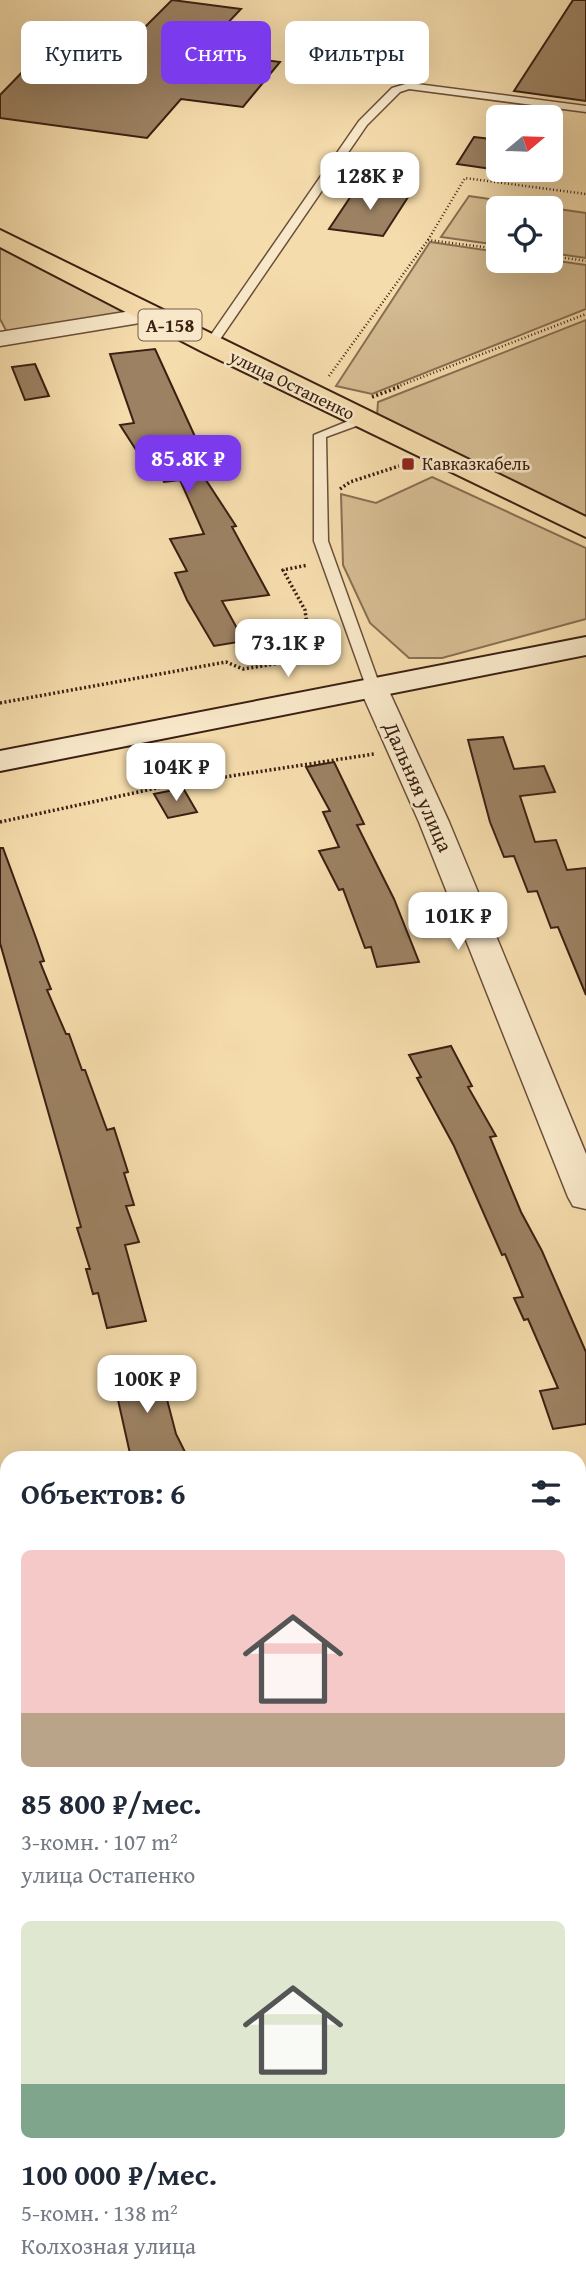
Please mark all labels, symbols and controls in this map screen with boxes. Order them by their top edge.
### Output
chip: Купить [21,21,147,84]
chip: Снять [161,21,271,84]
chip: Фильтры [285,21,429,84]
north arrow [486,105,564,182]
map controls [486,105,563,273]
pin: 128K ₽ [313,152,427,212]
text: 128K ₽ [336,158,404,191]
button: locate [486,196,563,273]
road number: А-158 [138,310,202,340]
street label: улица Остапенко [224,342,359,427]
pin: 85.8K ₽ [123,435,253,495]
text: 85.8K ₽ [151,441,225,474]
place label: Кавказкабель [422,450,530,477]
marker: Кавказкабель [400,456,416,472]
pin: 73.1K ₽ [223,620,353,679]
text: 73.1K ₽ [251,625,325,658]
street label: Дальняя улица [375,716,461,857]
pin: 104K ₽ [119,744,233,803]
text: 104K ₽ [142,749,210,782]
pin: 101K ₽ [401,892,515,952]
text: 101K ₽ [424,898,492,931]
pin: 100K ₽ [90,1356,204,1415]
text: 100K ₽ [113,1361,181,1394]
text: Объектов: 6 [21,1471,185,1515]
icon: filters [527,1474,565,1512]
icon: home [230,1596,356,1722]
text: 85 800 ₽/мес. [21,1781,202,1825]
text: 3-комн. · 107 m² [21,1825,178,1858]
text: улица Остапенко [21,1858,195,1891]
icon: home [230,1967,356,2093]
text: 100 000 ₽/мес. [21,2152,217,2196]
text: 5-комн. · 138 m² [21,2196,178,2229]
text: Колхозная улица [21,2229,196,2262]

